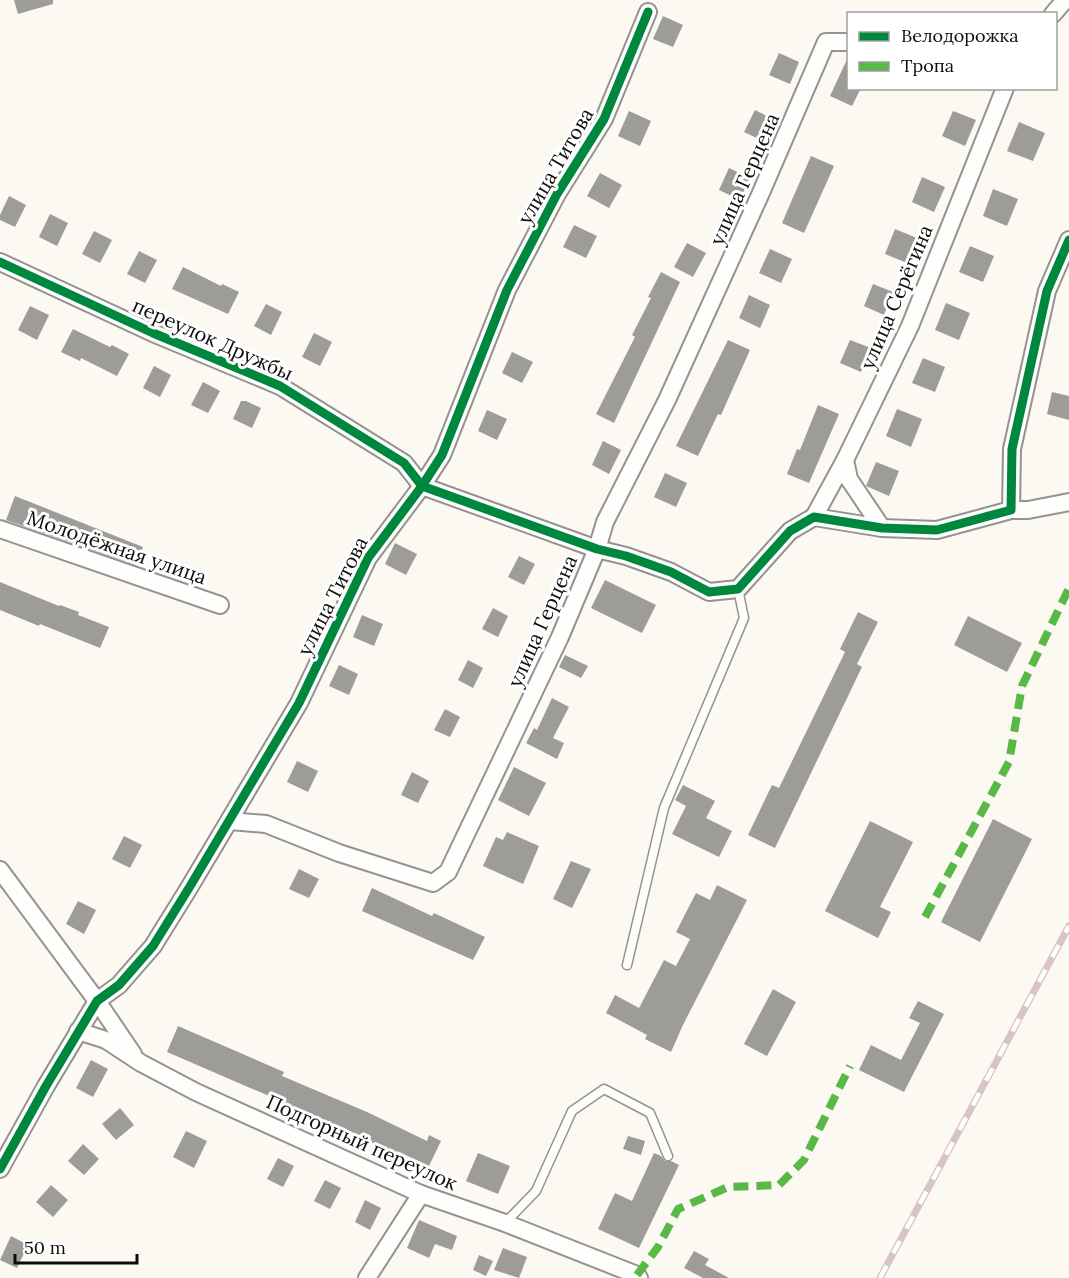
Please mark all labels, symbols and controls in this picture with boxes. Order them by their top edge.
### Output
legend [847,12,1057,90]
text: Велодорожка [901,24,1019,47]
text: Тропа [901,54,954,77]
street label: улица Титова [512,103,598,229]
street label: улица Герцена [704,109,784,249]
street label: улица Серёгина [854,221,938,373]
street label: переулок Дружбы [129,292,297,386]
street label: Молодёжная улица [24,505,210,589]
street label: улица Титова [291,532,373,660]
street label: улица Герцена [502,551,582,691]
street label: Подгорный переулок [263,1089,462,1196]
scale bar [15,1227,136,1265]
text: 50 m [24,1236,66,1259]

